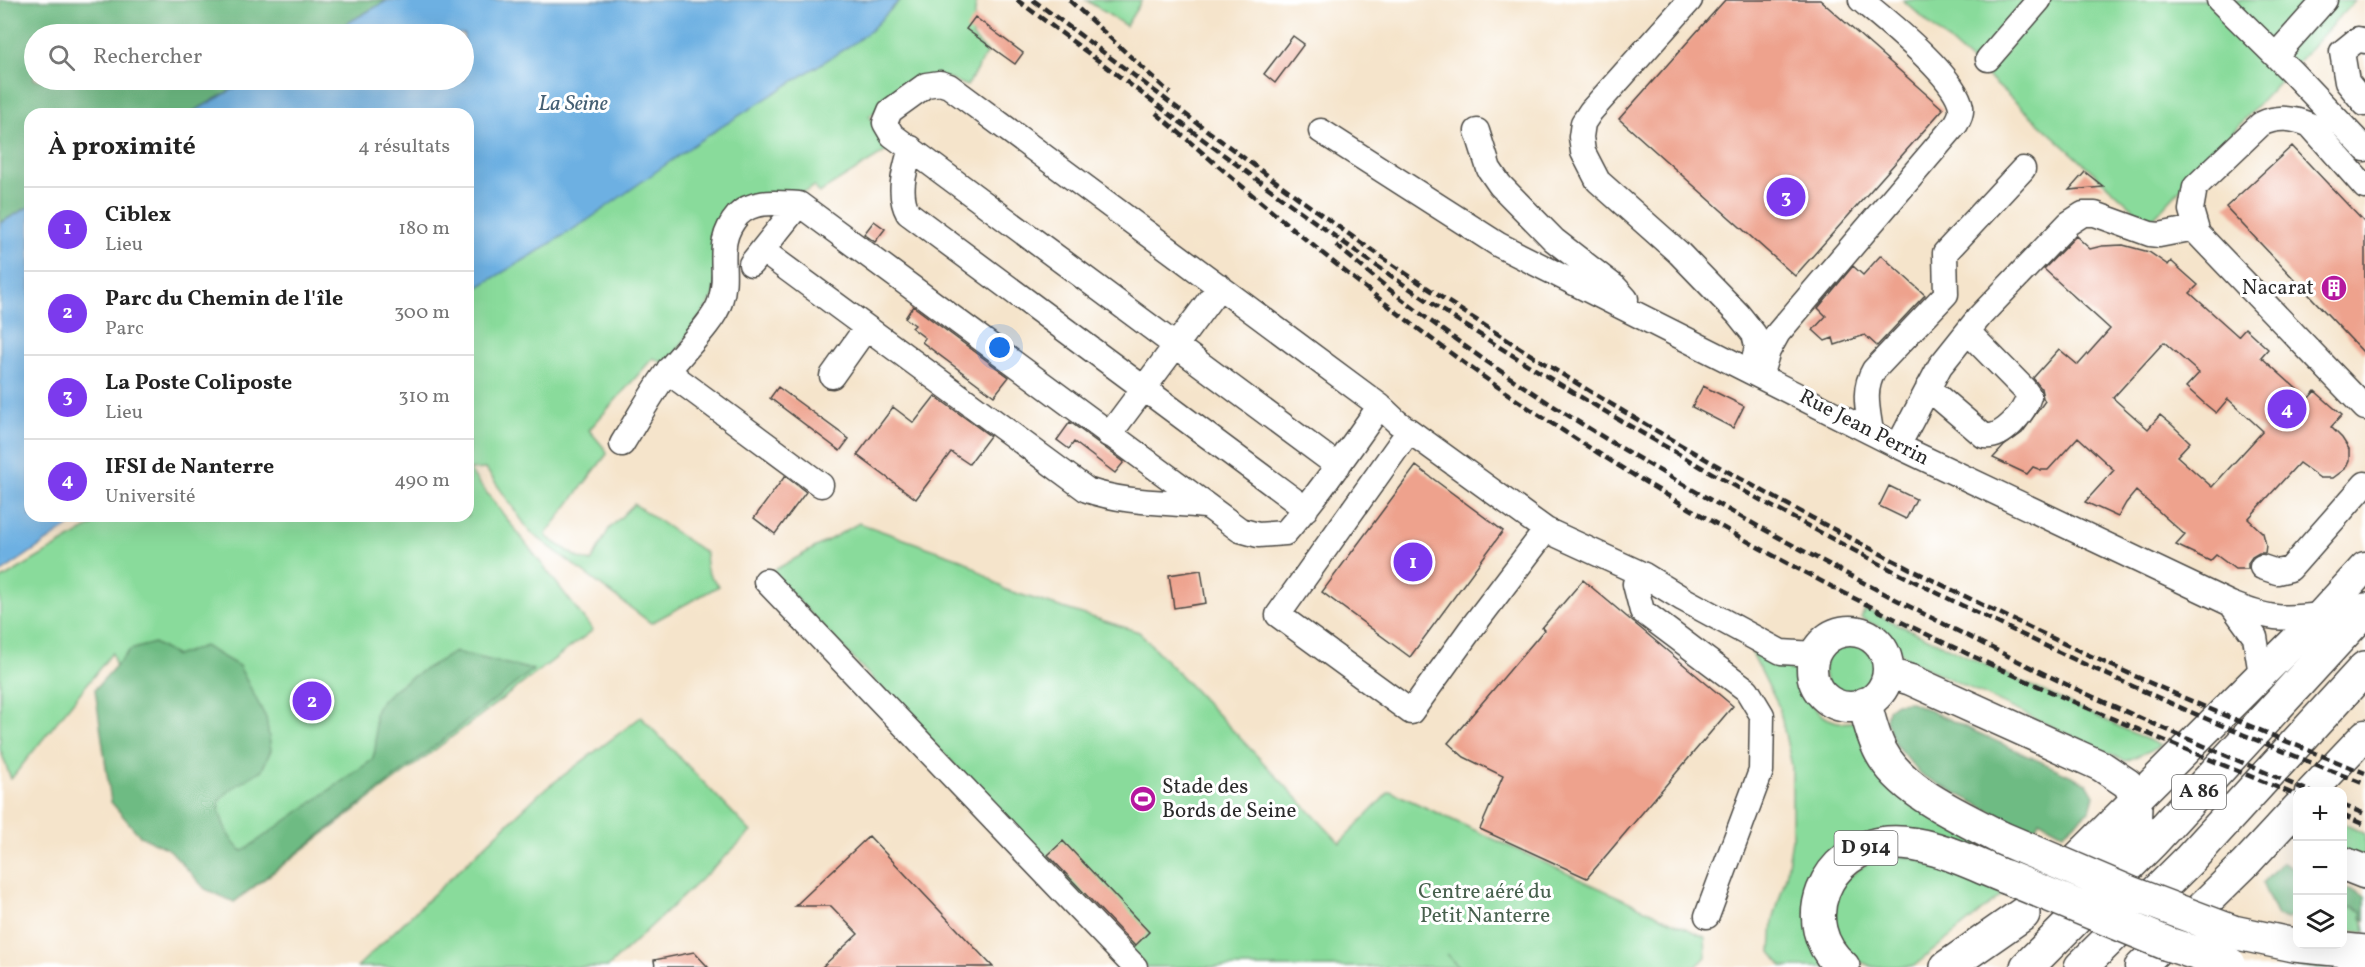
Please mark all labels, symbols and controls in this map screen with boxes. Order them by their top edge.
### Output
search box [24,24,474,90]
icon: search [45,41,78,74]
text: Rechercher [93,42,202,73]
water label: La Seine [538,89,608,120]
text: À proximité [48,129,196,165]
text: 4 résultats [358,133,450,161]
pin: 3 [1766,174,1806,220]
text: Ciblex [105,200,171,231]
text: 1 [63,215,72,243]
text: 180 m [398,215,450,243]
text: Lieu [105,231,143,259]
building icon: Nacarat [2319,273,2349,303]
place label: Nacarat [2242,274,2314,303]
text: Parc du Chemin de l'île [105,284,343,315]
text: 2 [62,299,73,327]
text: 300 m [394,299,450,327]
text: Parc [105,315,144,343]
your location [985,333,1014,362]
text: La Poste Coliposte [105,368,292,399]
text: 3 [62,383,73,411]
text: 310 m [398,383,450,411]
street label: Rue Jean Perrin [1794,383,1934,473]
pin: 4 [2268,386,2306,432]
text: Lieu [105,399,143,427]
text: IFSI de Nanterre [105,452,274,483]
text: 4 [61,467,74,495]
text: 490 m [394,467,450,495]
text: Université [105,483,196,511]
pin: 1 [1394,540,1432,584]
pin: 2 [292,678,332,724]
place label: Stade des Bords de Seine [1162,773,1296,826]
road number: A 86 [2172,775,2226,809]
sports icon: Stade des Bords de Seine [1128,784,1158,814]
map controls [2293,787,2347,949]
button: + [2293,787,2347,841]
road number: D 914 [1834,831,1898,865]
button: − [2293,841,2347,895]
park label: Centre aéré du Petit Nanterre [1418,878,1552,931]
button: layers [2293,895,2347,949]

